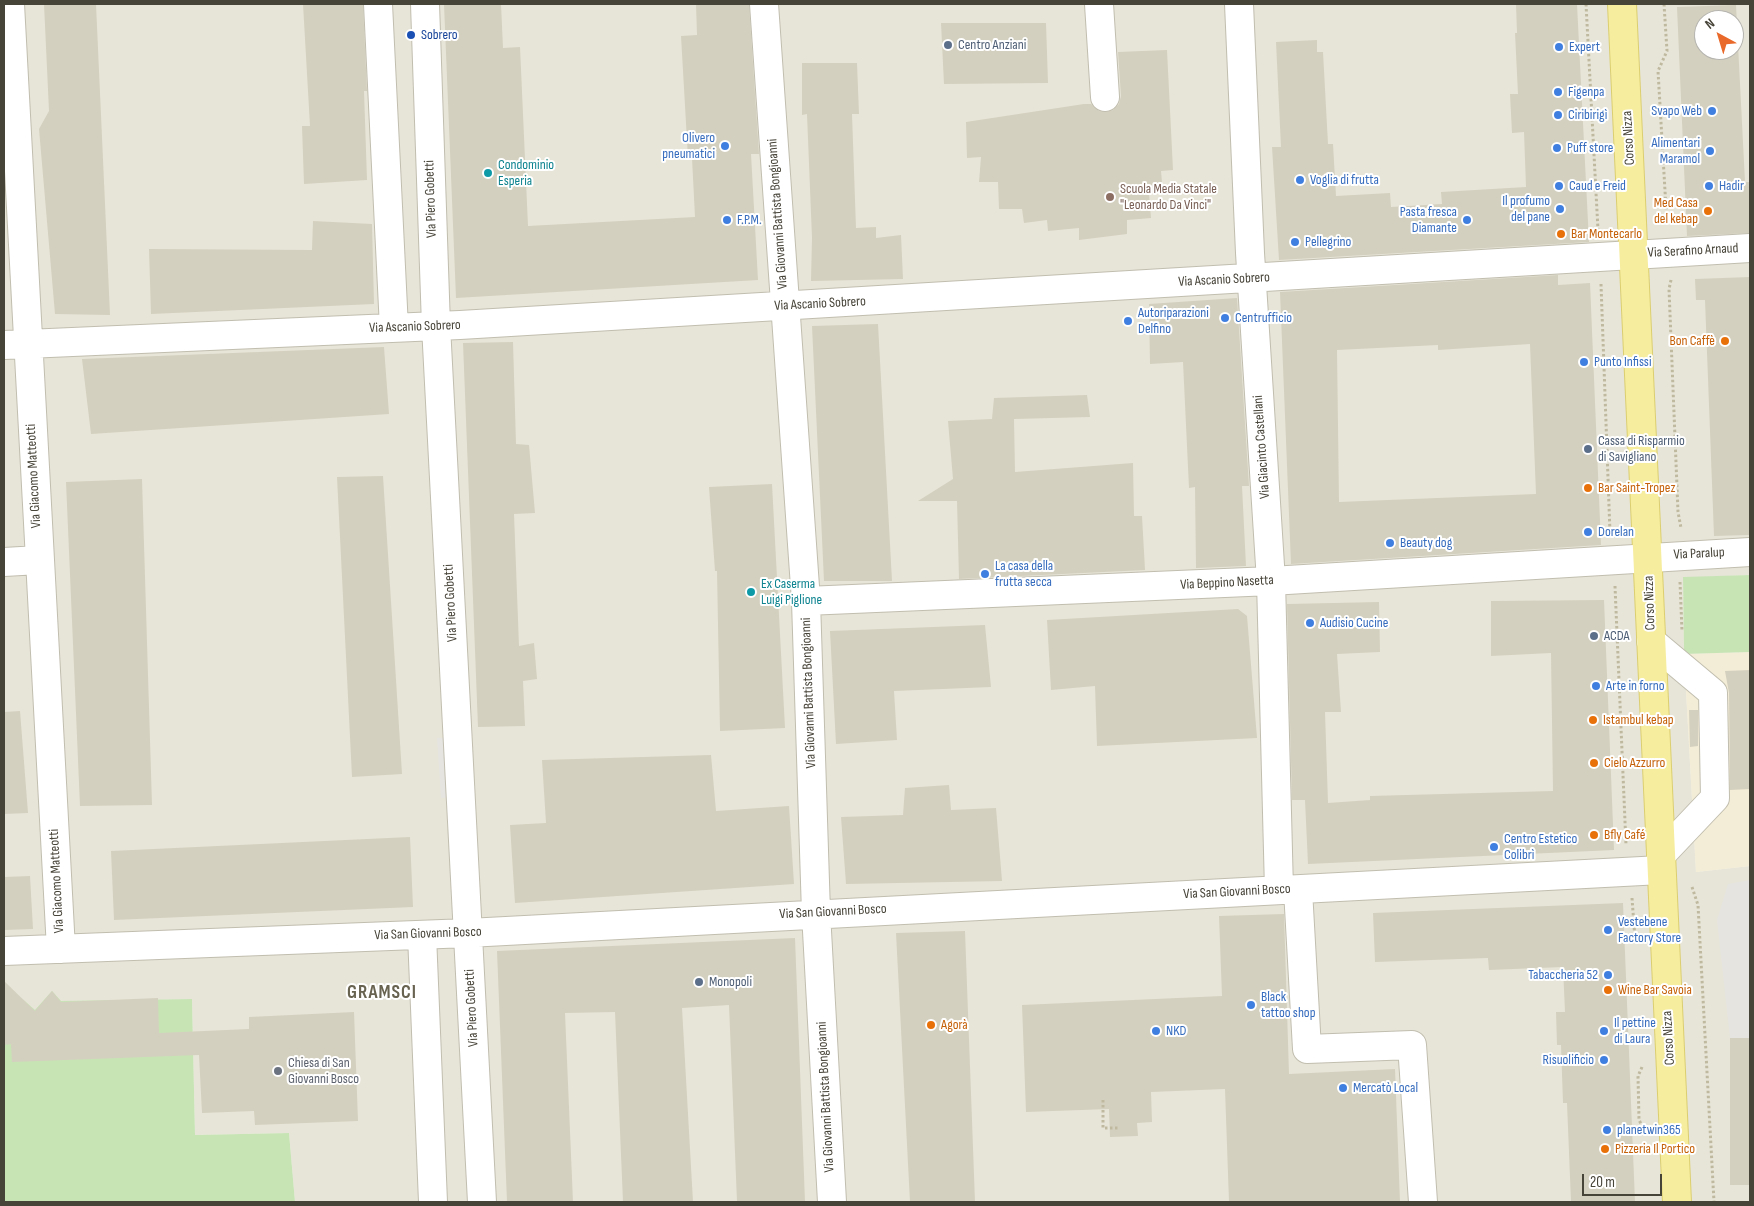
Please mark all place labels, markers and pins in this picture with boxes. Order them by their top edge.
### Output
place label: Sobrero [421,27,458,43]
marker: Sobrero [405,29,417,41]
place label: Centro Anziani [958,37,1026,53]
marker: Centro Anziani [942,39,954,51]
place label: Expert [1569,39,1600,55]
marker: Expert [1553,41,1565,53]
place label: Figenpa [1568,84,1604,100]
marker: Figenpa [1552,86,1564,98]
place label: Svapo Web [1651,103,1702,119]
marker: Svapo Web [1706,105,1718,117]
place label: Ciribirigì [1568,107,1607,123]
marker: Ciribirigì [1552,109,1564,121]
place label: Olivero pneumatici [662,130,715,162]
place label: Alimentari Maramol [1651,135,1700,168]
marker: Olivero pneumatici [719,140,731,152]
place label: Puff store [1567,140,1613,156]
marker: Puff store [1551,142,1563,154]
marker: Alimentari Maramol [1704,145,1716,157]
place label: Condominio Esperia [498,157,554,190]
marker: Condominio Esperia [482,167,494,179]
place label: Voglia di frutta [1310,172,1379,188]
marker: Voglia di frutta [1294,174,1306,186]
place label: Caud e Freid [1569,178,1626,194]
place label: Hadir [1719,178,1744,194]
marker: Caud e Freid [1553,180,1565,192]
marker: Hadir [1703,180,1715,192]
place label: Scuola Media Statale "Leonardo Da Vinci" [1120,181,1217,213]
marker: Scuola Media Statale "Leonardo Da Vinci" [1104,191,1116,203]
place label: Il profumo del pane [1502,193,1550,226]
place label: Med Casa del kebap [1654,195,1698,228]
marker: Il profumo del pane [1554,203,1566,215]
place label: Pasta fresca Diamante [1400,204,1457,236]
marker: Med Casa del kebap [1702,205,1714,217]
place label: F.P.M. [737,212,762,228]
marker: F.P.M. [721,214,733,226]
marker: Pasta fresca Diamante [1461,214,1473,226]
place label: Bar Montecarlo [1571,226,1642,242]
marker: Bar Montecarlo [1555,228,1567,240]
place label: Pellegrino [1305,234,1351,250]
marker: Pellegrino [1289,236,1301,248]
place label: Autoriparazioni Delfino [1138,305,1209,338]
place label: Centrufficio [1235,310,1292,326]
marker: Centrufficio [1219,312,1231,324]
marker: Autoriparazioni Delfino [1122,315,1134,327]
place label: Bon Caffè [1669,333,1715,349]
marker: Bon Caffè [1719,335,1731,347]
place label: Punto Infissi [1594,354,1651,370]
marker: Punto Infissi [1578,356,1590,368]
place label: Cassa di Risparmio di Savigliano [1598,433,1685,466]
marker: Cassa di Risparmio di Savigliano [1582,443,1594,455]
place label: Bar Saint-Tropez [1598,480,1675,496]
marker: Bar Saint-Tropez [1582,482,1594,494]
place label: Dorelan [1598,524,1634,540]
marker: Dorelan [1582,526,1594,538]
place label: Beauty dog [1400,535,1452,551]
marker: Beauty dog [1384,537,1396,549]
place label: La casa della frutta secca [995,558,1053,590]
marker: La casa della frutta secca [979,568,991,580]
place label: Ex Caserma Luigi Piglione [761,576,822,608]
marker: Ex Caserma Luigi Piglione [745,586,757,598]
place label: Audisio Cucine [1320,615,1388,631]
marker: Audisio Cucine [1304,617,1316,629]
place label: ACDA [1604,628,1629,644]
marker: ACDA [1588,630,1600,642]
place label: Arte in forno [1606,678,1665,694]
marker: Arte in forno [1590,680,1602,692]
place label: Istambul kebap [1603,712,1674,728]
marker: Istambul kebap [1587,714,1599,726]
place label: Cielo Azzurro [1604,755,1665,771]
marker: Cielo Azzurro [1588,757,1600,769]
place label: Bfly Café [1604,827,1645,843]
marker: Bfly Café [1588,829,1600,841]
place label: Centro Estetico Colibrì [1504,831,1577,864]
marker: Centro Estetico Colibrì [1488,841,1500,853]
place label: Vestebene Factory Store [1618,914,1681,946]
marker: Vestebene Factory Store [1602,924,1614,936]
place label: Tabaccheria 52 [1528,967,1598,983]
marker: Tabaccheria 52 [1602,969,1614,981]
place label: Monopoli [709,974,752,990]
marker: Monopoli [693,976,705,988]
place label: Wine Bar Savoia [1618,982,1692,998]
marker: Wine Bar Savoia [1602,984,1614,996]
place label: Black tattoo shop [1261,989,1315,1022]
marker: Black tattoo shop [1245,999,1257,1011]
place label: Il pettine di Laura [1614,1015,1656,1048]
place label: Agorà [941,1017,968,1033]
marker: Agorà [925,1019,937,1031]
place label: NKD [1166,1023,1186,1039]
marker: NKD [1150,1025,1162,1037]
marker: Il pettine di Laura [1598,1025,1610,1037]
place label: Risuolificio [1543,1052,1594,1068]
marker: Risuolificio [1598,1054,1610,1066]
place label: Chiesa di San Giovanni Bosco [288,1055,359,1088]
marker: Chiesa di San Giovanni Bosco [272,1065,284,1077]
place label: Mercatò Local [1353,1080,1418,1096]
marker: Mercatò Local [1337,1082,1349,1094]
place label: planetwin365 [1617,1122,1681,1138]
marker: planetwin365 [1601,1124,1613,1136]
place label: Pizzeria Il Portico [1615,1141,1695,1157]
marker: Pizzeria Il Portico [1599,1143,1611,1155]

